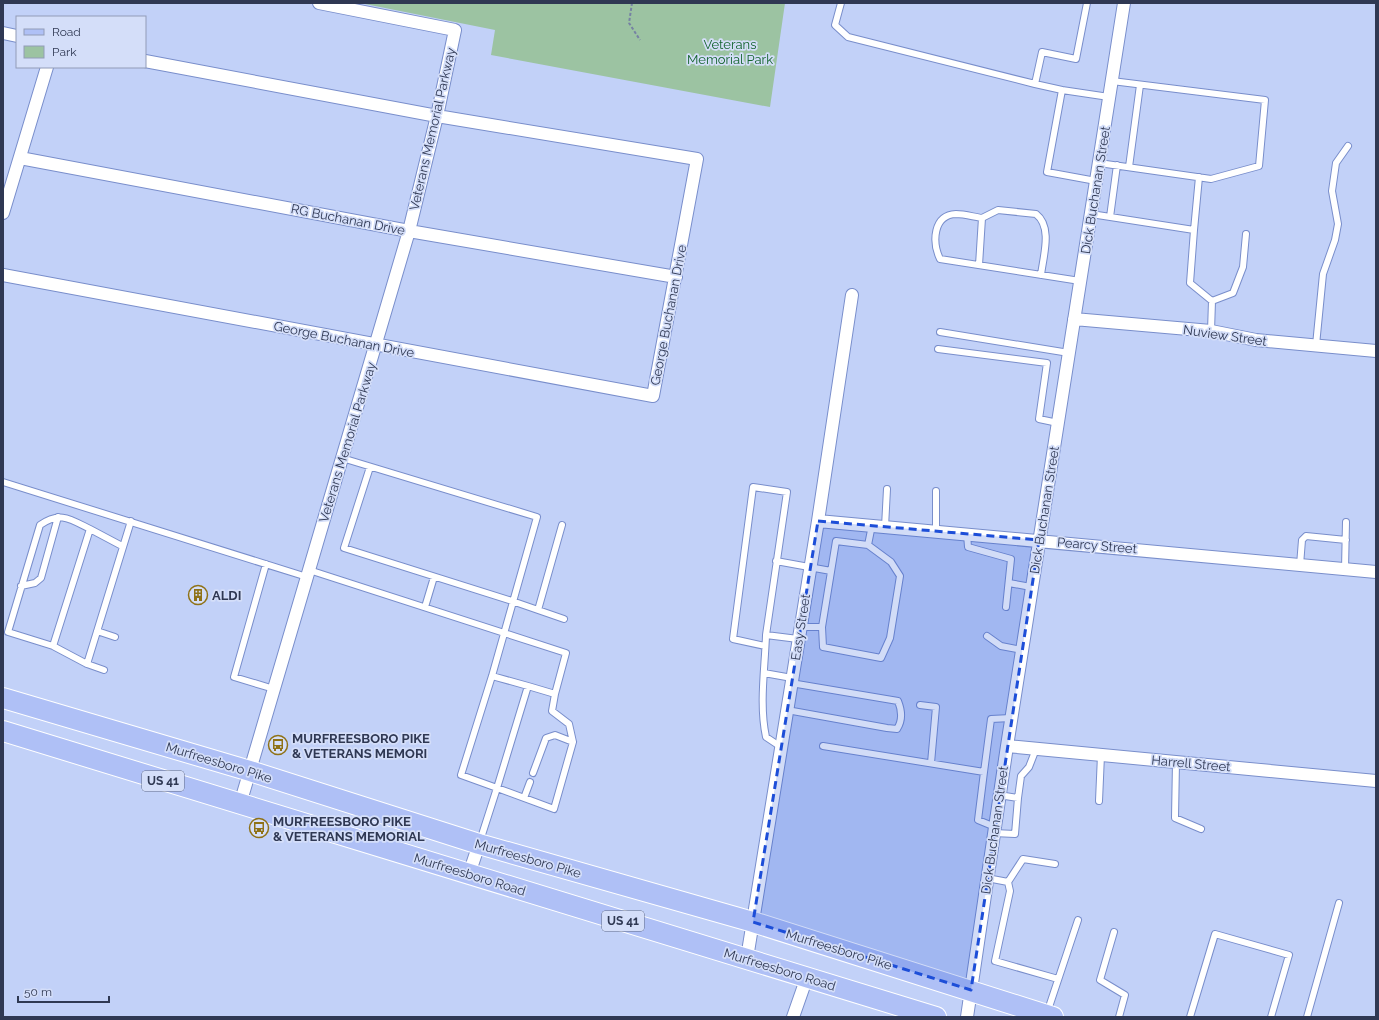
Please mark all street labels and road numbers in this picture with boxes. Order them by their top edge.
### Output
street label: Veterans Memorial Parkway [406,46,459,212]
street label: Dick Buchanan Street [1078,124,1113,255]
street label: RG Buchanan Drive [290,201,407,238]
street label: George Buchanan Drive [648,243,690,387]
street label: George Buchanan Drive [272,319,416,361]
street label: Nuview Street [1182,322,1268,349]
street label: Veterans Memorial Parkway [316,360,379,524]
street label: Dick Buchanan Street [1027,444,1062,575]
street label: Pearcy Street [1056,535,1138,557]
street label: Easy Street [788,592,813,661]
street label: Murfreesboro Pike [164,739,274,786]
street label: Harrell Street [1151,753,1232,774]
street label: Dick Buchanan Street [978,764,1011,895]
road number: US 41 [142,771,184,791]
street label: Murfreesboro Pike [473,836,583,881]
street label: Murfreesboro Road [412,850,528,899]
road number: US 41 [602,911,644,931]
street label: Murfreesboro Pike [784,926,894,973]
street label: Murfreesboro Road [722,945,838,994]

